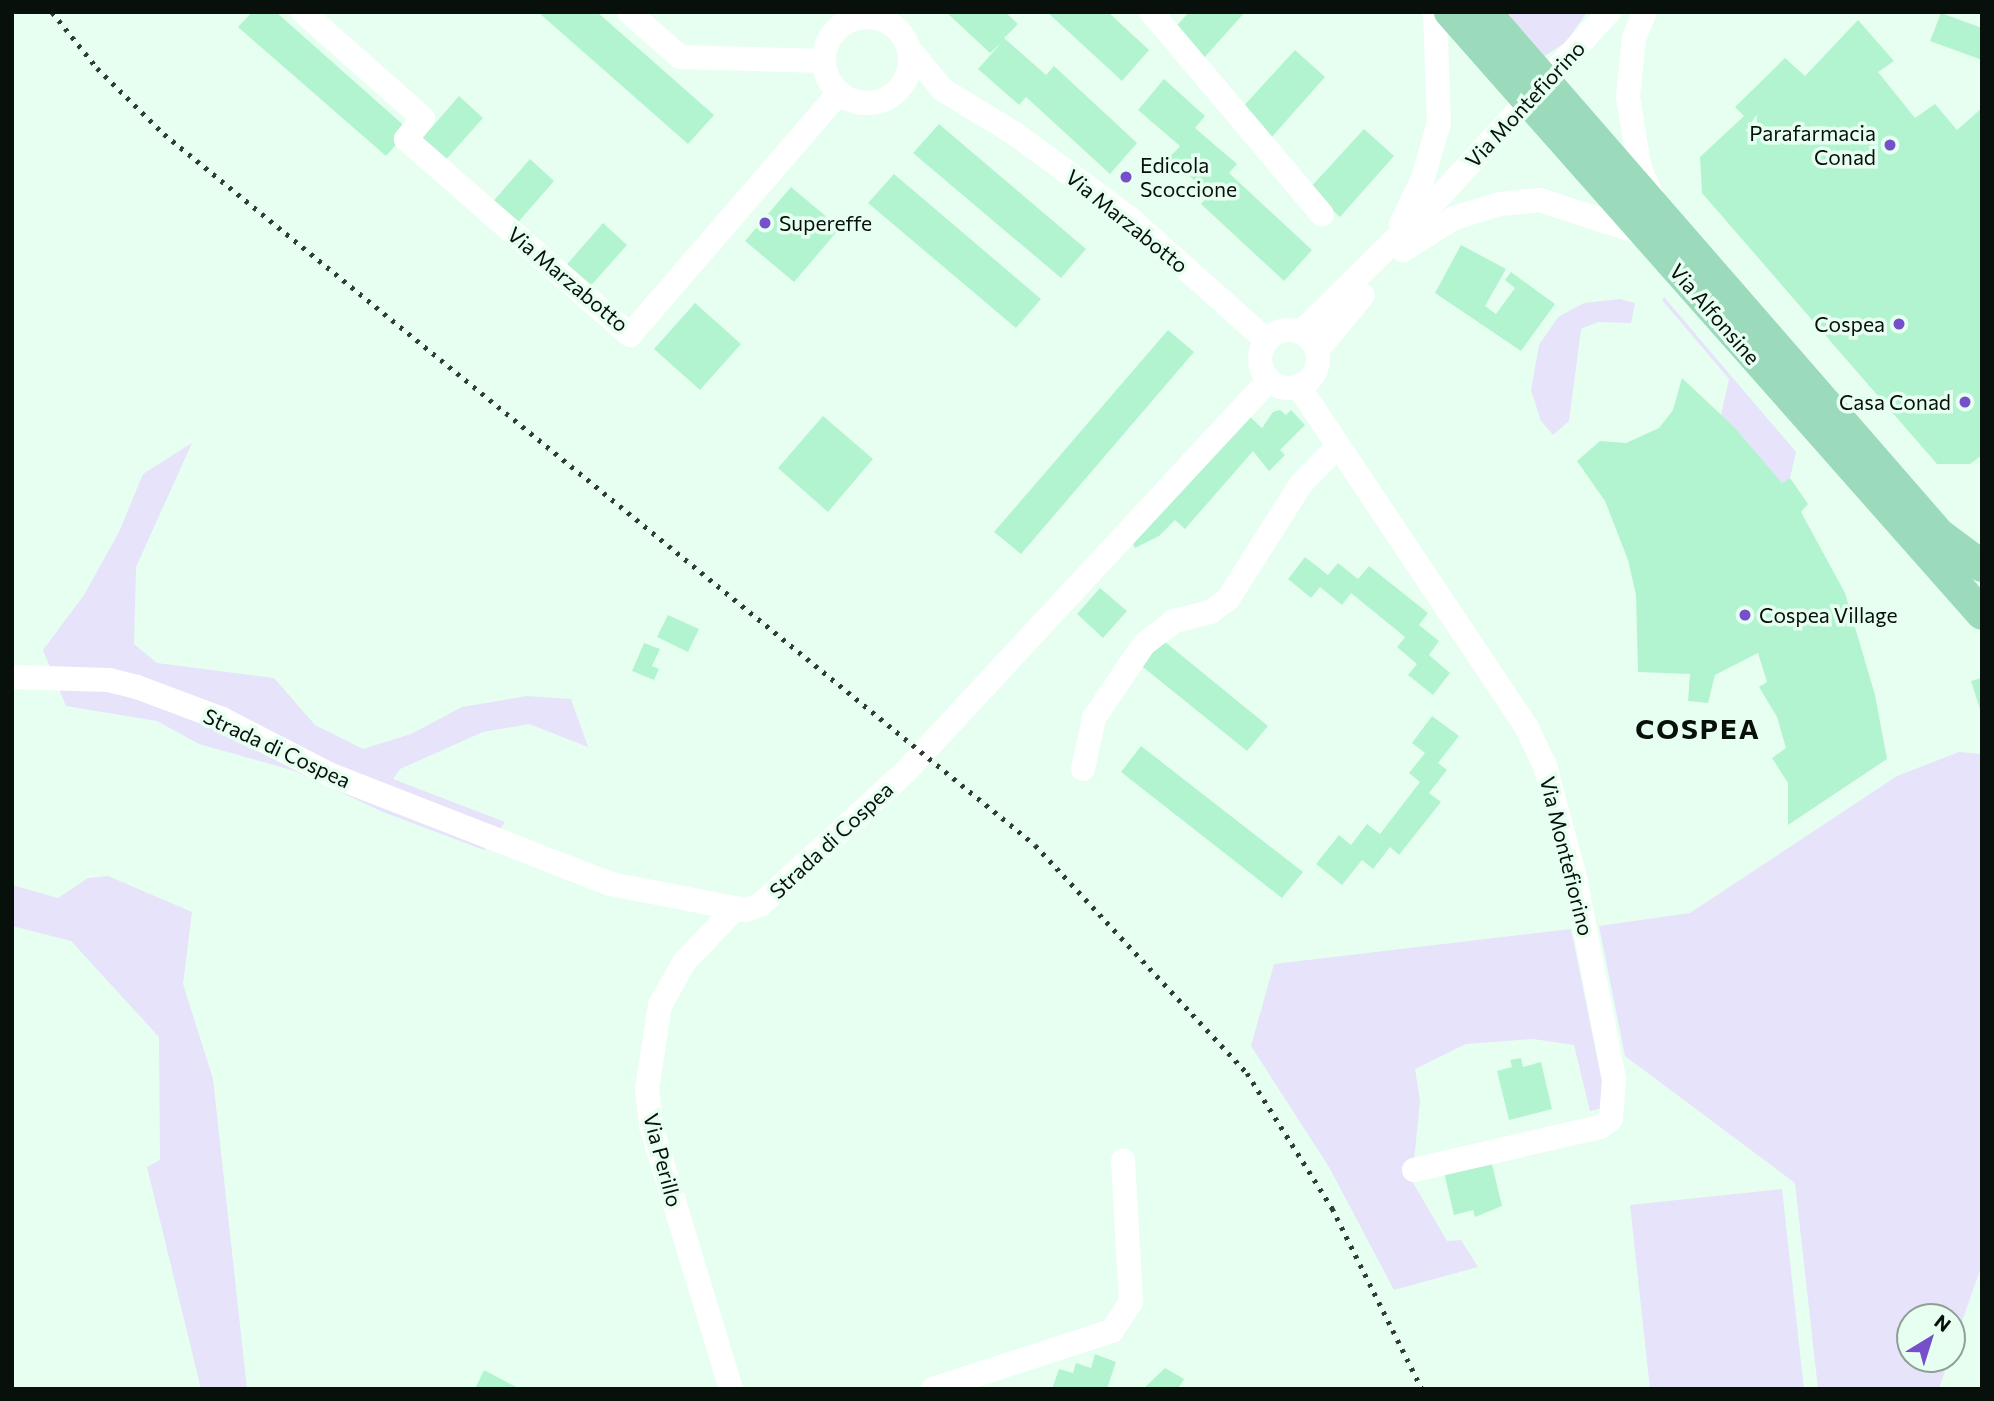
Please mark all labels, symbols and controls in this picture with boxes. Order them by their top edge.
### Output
street label: Via Montefiorino [1460,36,1590,172]
place label: Parafarmacia Conad [1749,120,1876,170]
marker: Parafarmacia Conad [1882,137,1898,153]
place label: Edicola Scoccione [1140,152,1237,202]
street label: Via Marzabotto [1061,164,1193,278]
marker: Edicola Scoccione [1118,169,1134,185]
place label: Supereffe [779,210,872,236]
marker: Supereffe [757,215,773,231]
street label: Via Marzabotto [502,221,634,337]
street label: Via Alfonsine [1664,259,1766,369]
place label: Cospea [1814,311,1885,337]
marker: Cospea [1891,316,1907,332]
place label: Casa Conad [1839,389,1951,415]
marker: Casa Conad [1957,394,1973,410]
place label: Cospea Village [1759,602,1897,628]
marker: Cospea Village [1737,607,1753,623]
street label: Strada di Cospea [199,703,355,793]
district label: COSPEA [1636,711,1760,745]
street label: Via Montefiorino [1535,774,1599,938]
street label: Strada di Cospea [764,776,898,904]
street label: Via Perillo [638,1111,688,1209]
north arrow [1896,1303,1966,1373]
text: N [1930,1309,1956,1336]

